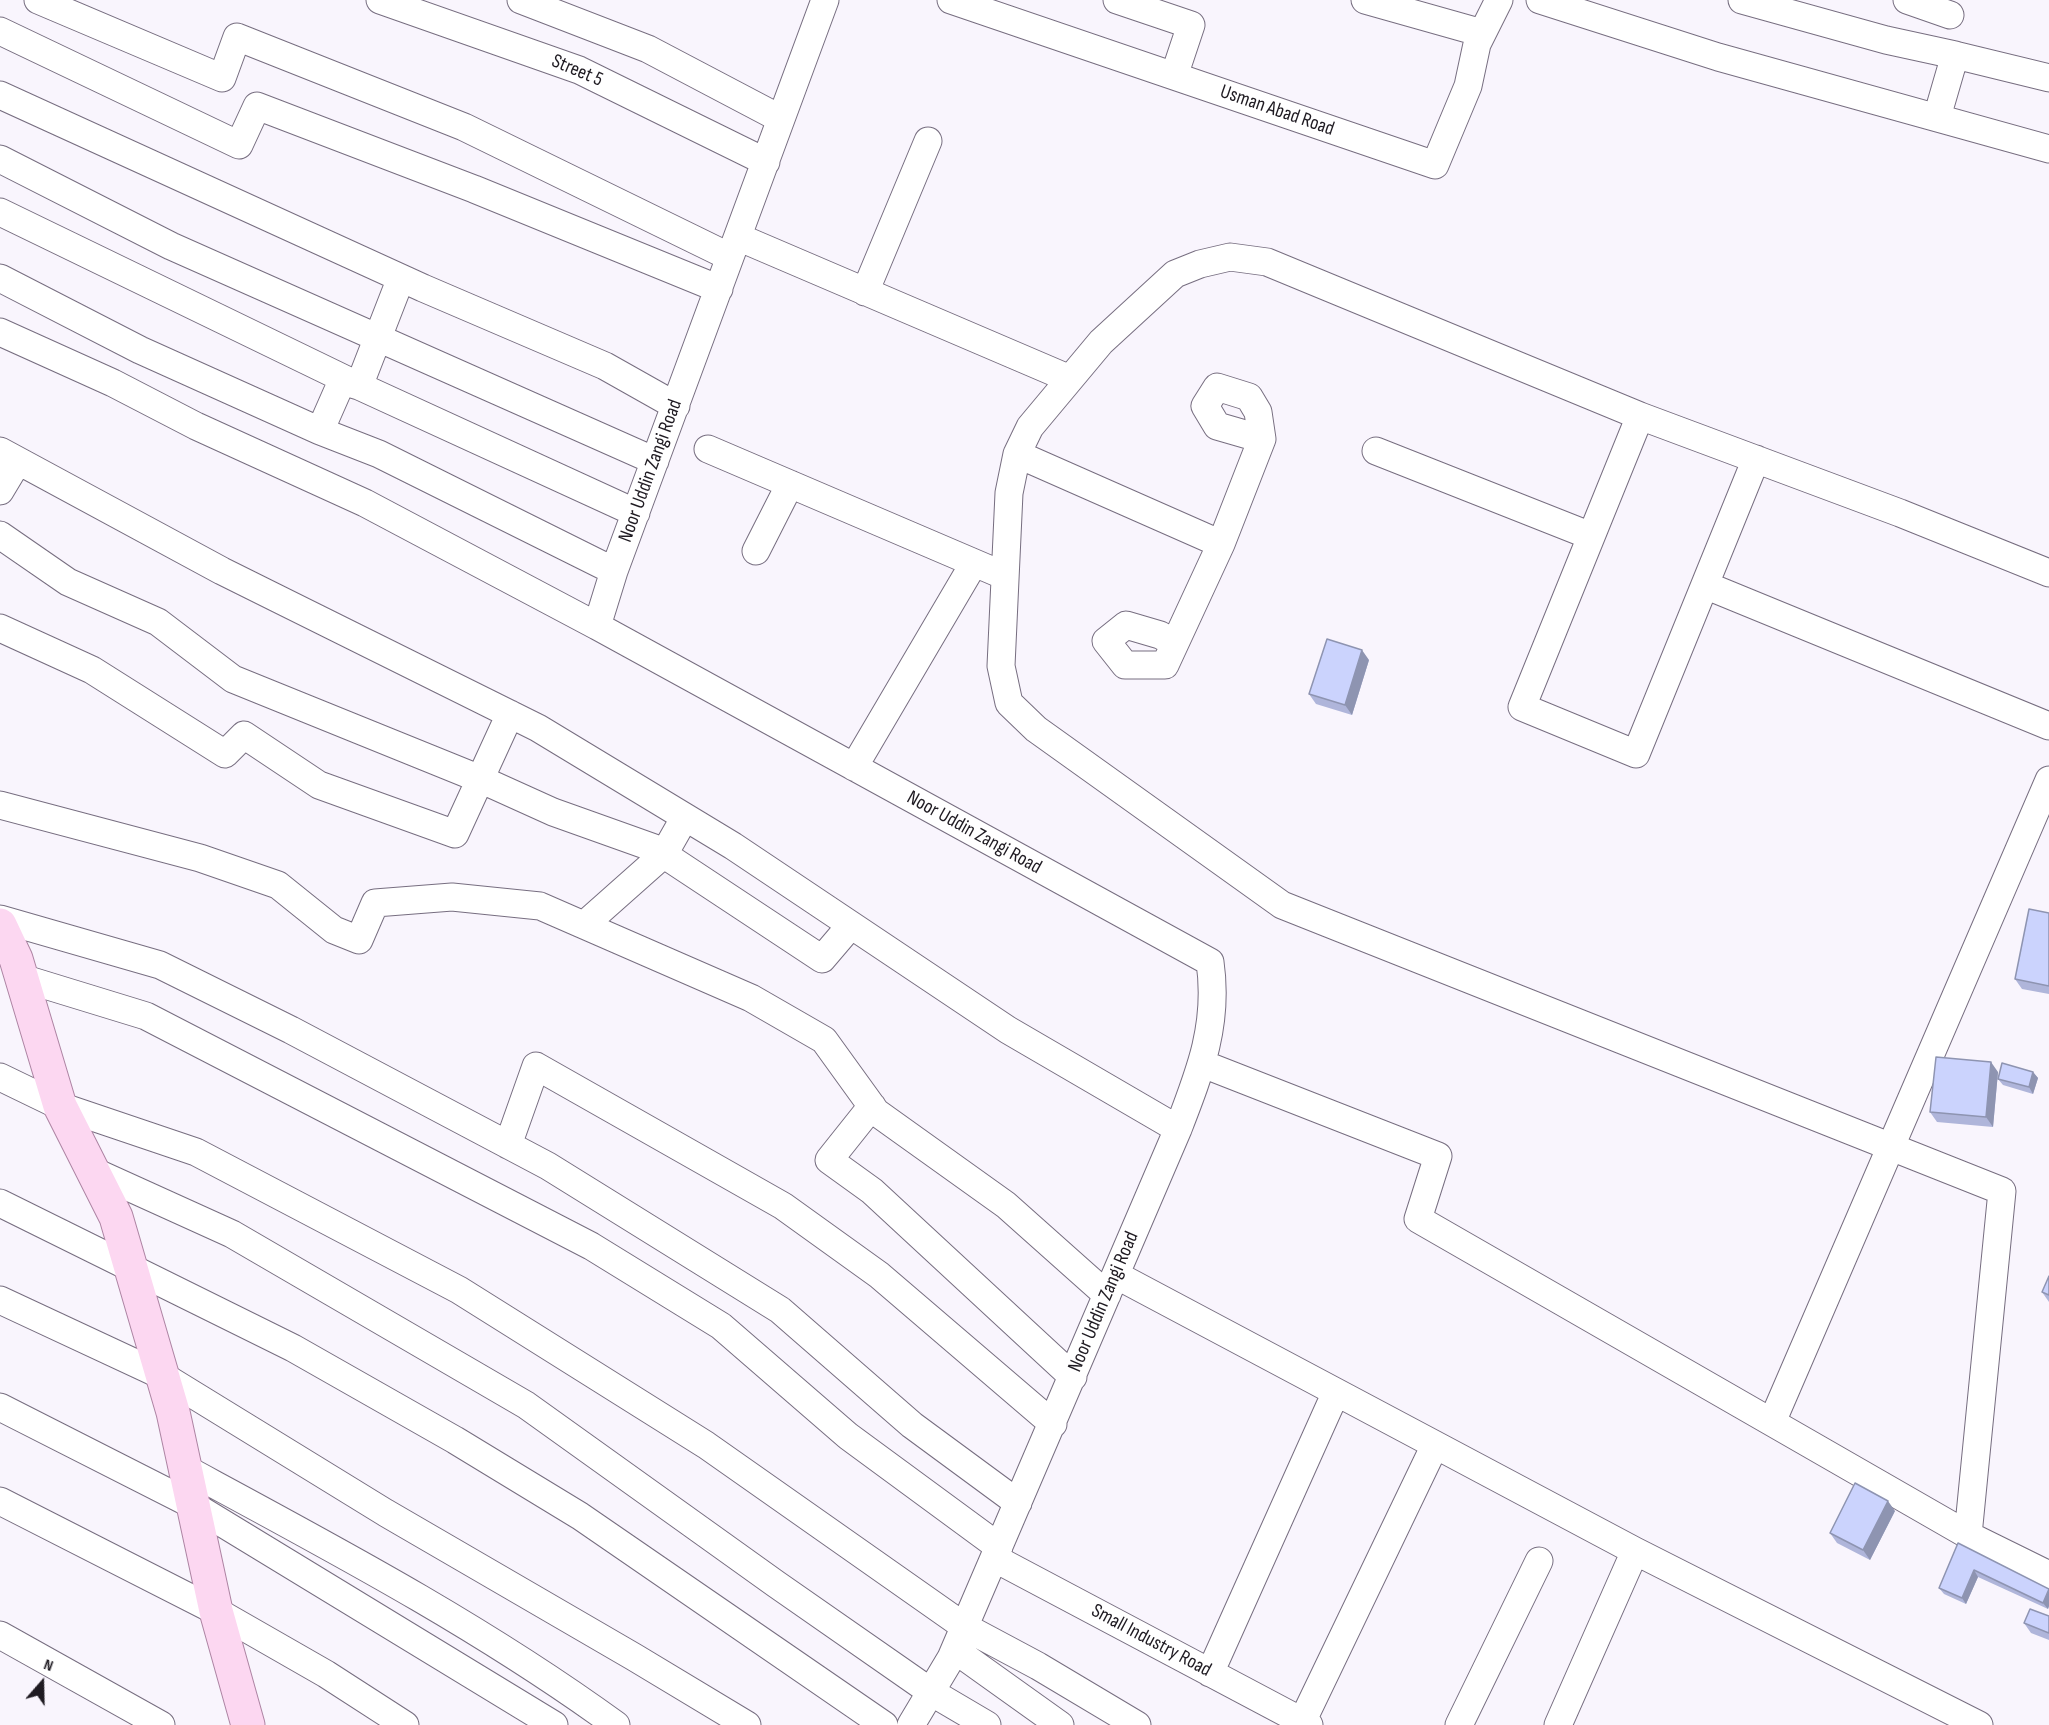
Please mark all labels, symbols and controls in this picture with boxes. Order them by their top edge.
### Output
street label: Street 5 [548,50,606,92]
street label: Usman Abad Road [1217,80,1337,142]
street label: Noor Uddin Zangi Road [614,396,688,546]
street label: Noor Uddin Zangi Road [902,786,1046,880]
street label: Noor Uddin Zangi Road [1064,1228,1144,1376]
street label: Small Industry Road [1087,1599,1215,1683]
north arrow [12,1653,72,1713]
text: N [41,1655,56,1676]

